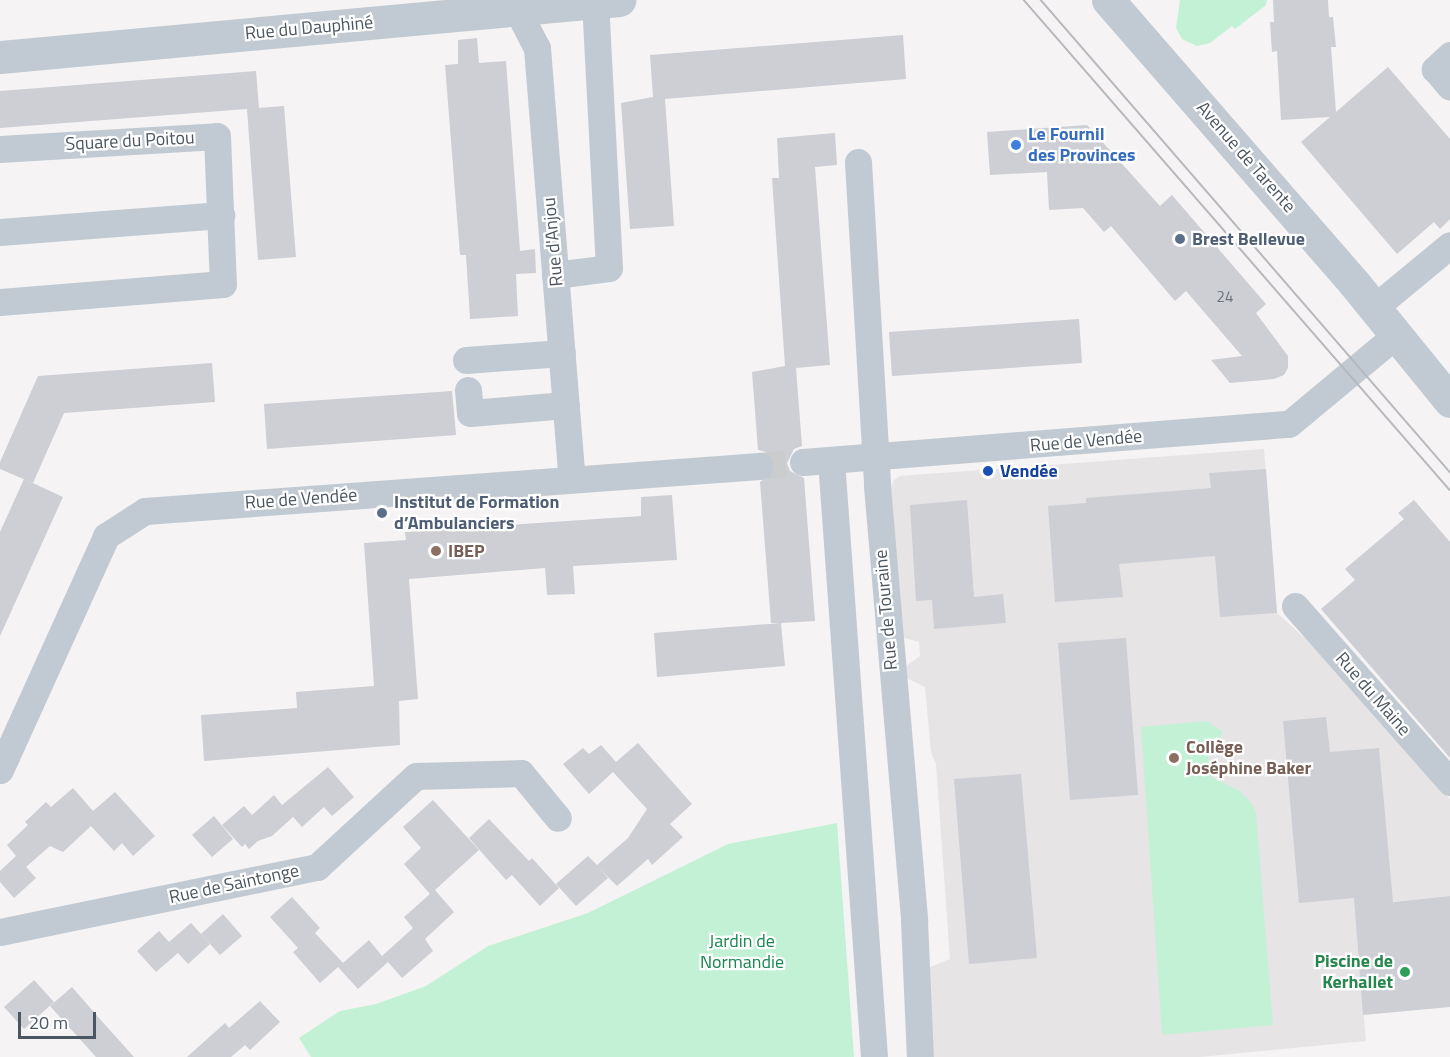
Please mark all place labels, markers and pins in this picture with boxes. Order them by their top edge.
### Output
place label: Le Fournil des Provinces [1028,124,1135,166]
marker: Le Fournil des Provinces [1009,138,1023,152]
place label: Brest Bellevue [1192,228,1305,250]
marker: Brest Bellevue [1173,232,1187,246]
place label: Vendée [1000,460,1058,482]
marker: Vendée [981,464,995,478]
place label: Institut de Formation d’Ambulanciers [394,492,559,534]
marker: Institut de Formation d’Ambulanciers [375,506,389,520]
place label: IBEP [448,540,485,562]
marker: IBEP [429,544,443,558]
place label: Collège Joséphine Baker [1186,737,1311,780]
marker: Collège Joséphine Baker [1167,751,1181,765]
place label: Piscine de Kerhallet [1314,951,1393,994]
marker: Piscine de Kerhallet [1398,965,1412,979]

